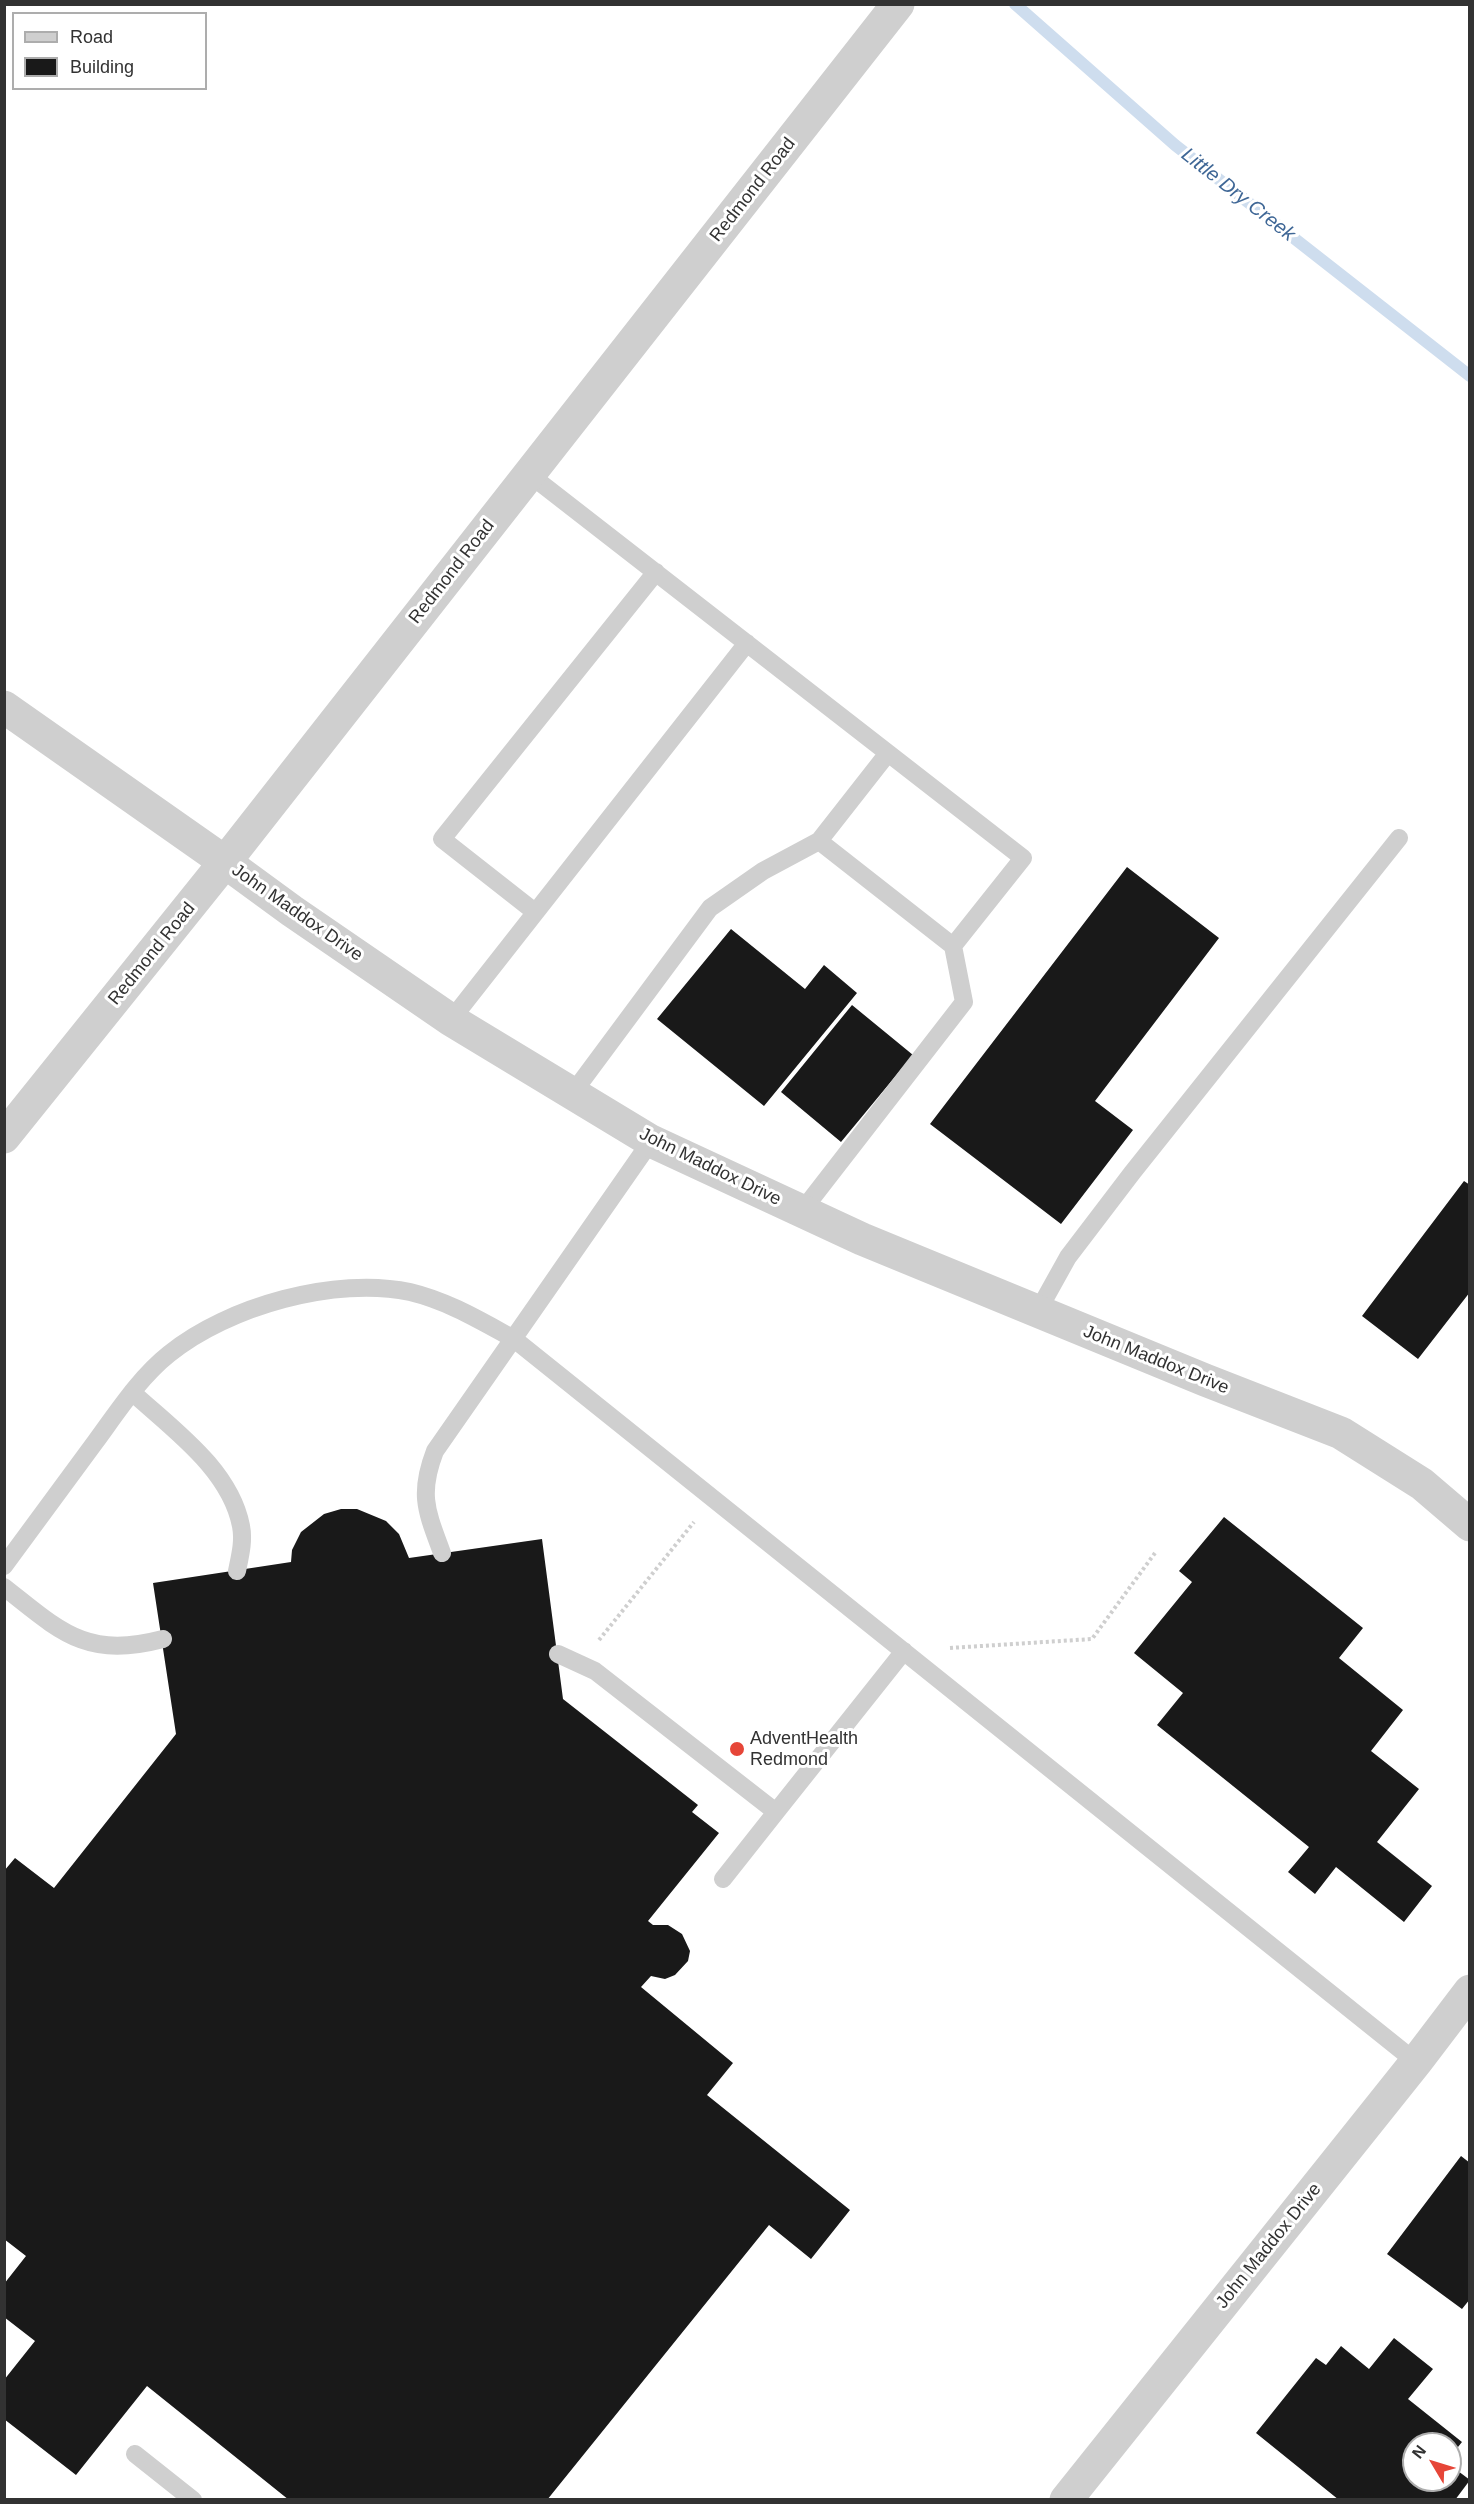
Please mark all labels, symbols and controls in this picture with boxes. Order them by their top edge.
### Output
legend [12,12,207,90]
text: Road [70,27,113,47]
text: Building [70,57,134,77]
street label: Redmond Road [706,134,800,246]
water label: Little Dry Creek [1176,143,1300,247]
street label: Redmond Road [405,516,499,628]
street label: John Maddox Drive [227,860,367,966]
street label: Redmond Road [104,898,200,1010]
street label: John Maddox Drive [636,1123,784,1211]
street label: John Maddox Drive [1080,1321,1232,1399]
place label: AdventHealth Redmond [750,1728,858,1770]
marker: AdventHealth Redmond [728,1740,746,1758]
street label: John Maddox Drive [1212,2179,1326,2313]
north arrow [1402,2432,1462,2492]
text: N [1409,2442,1429,2462]

